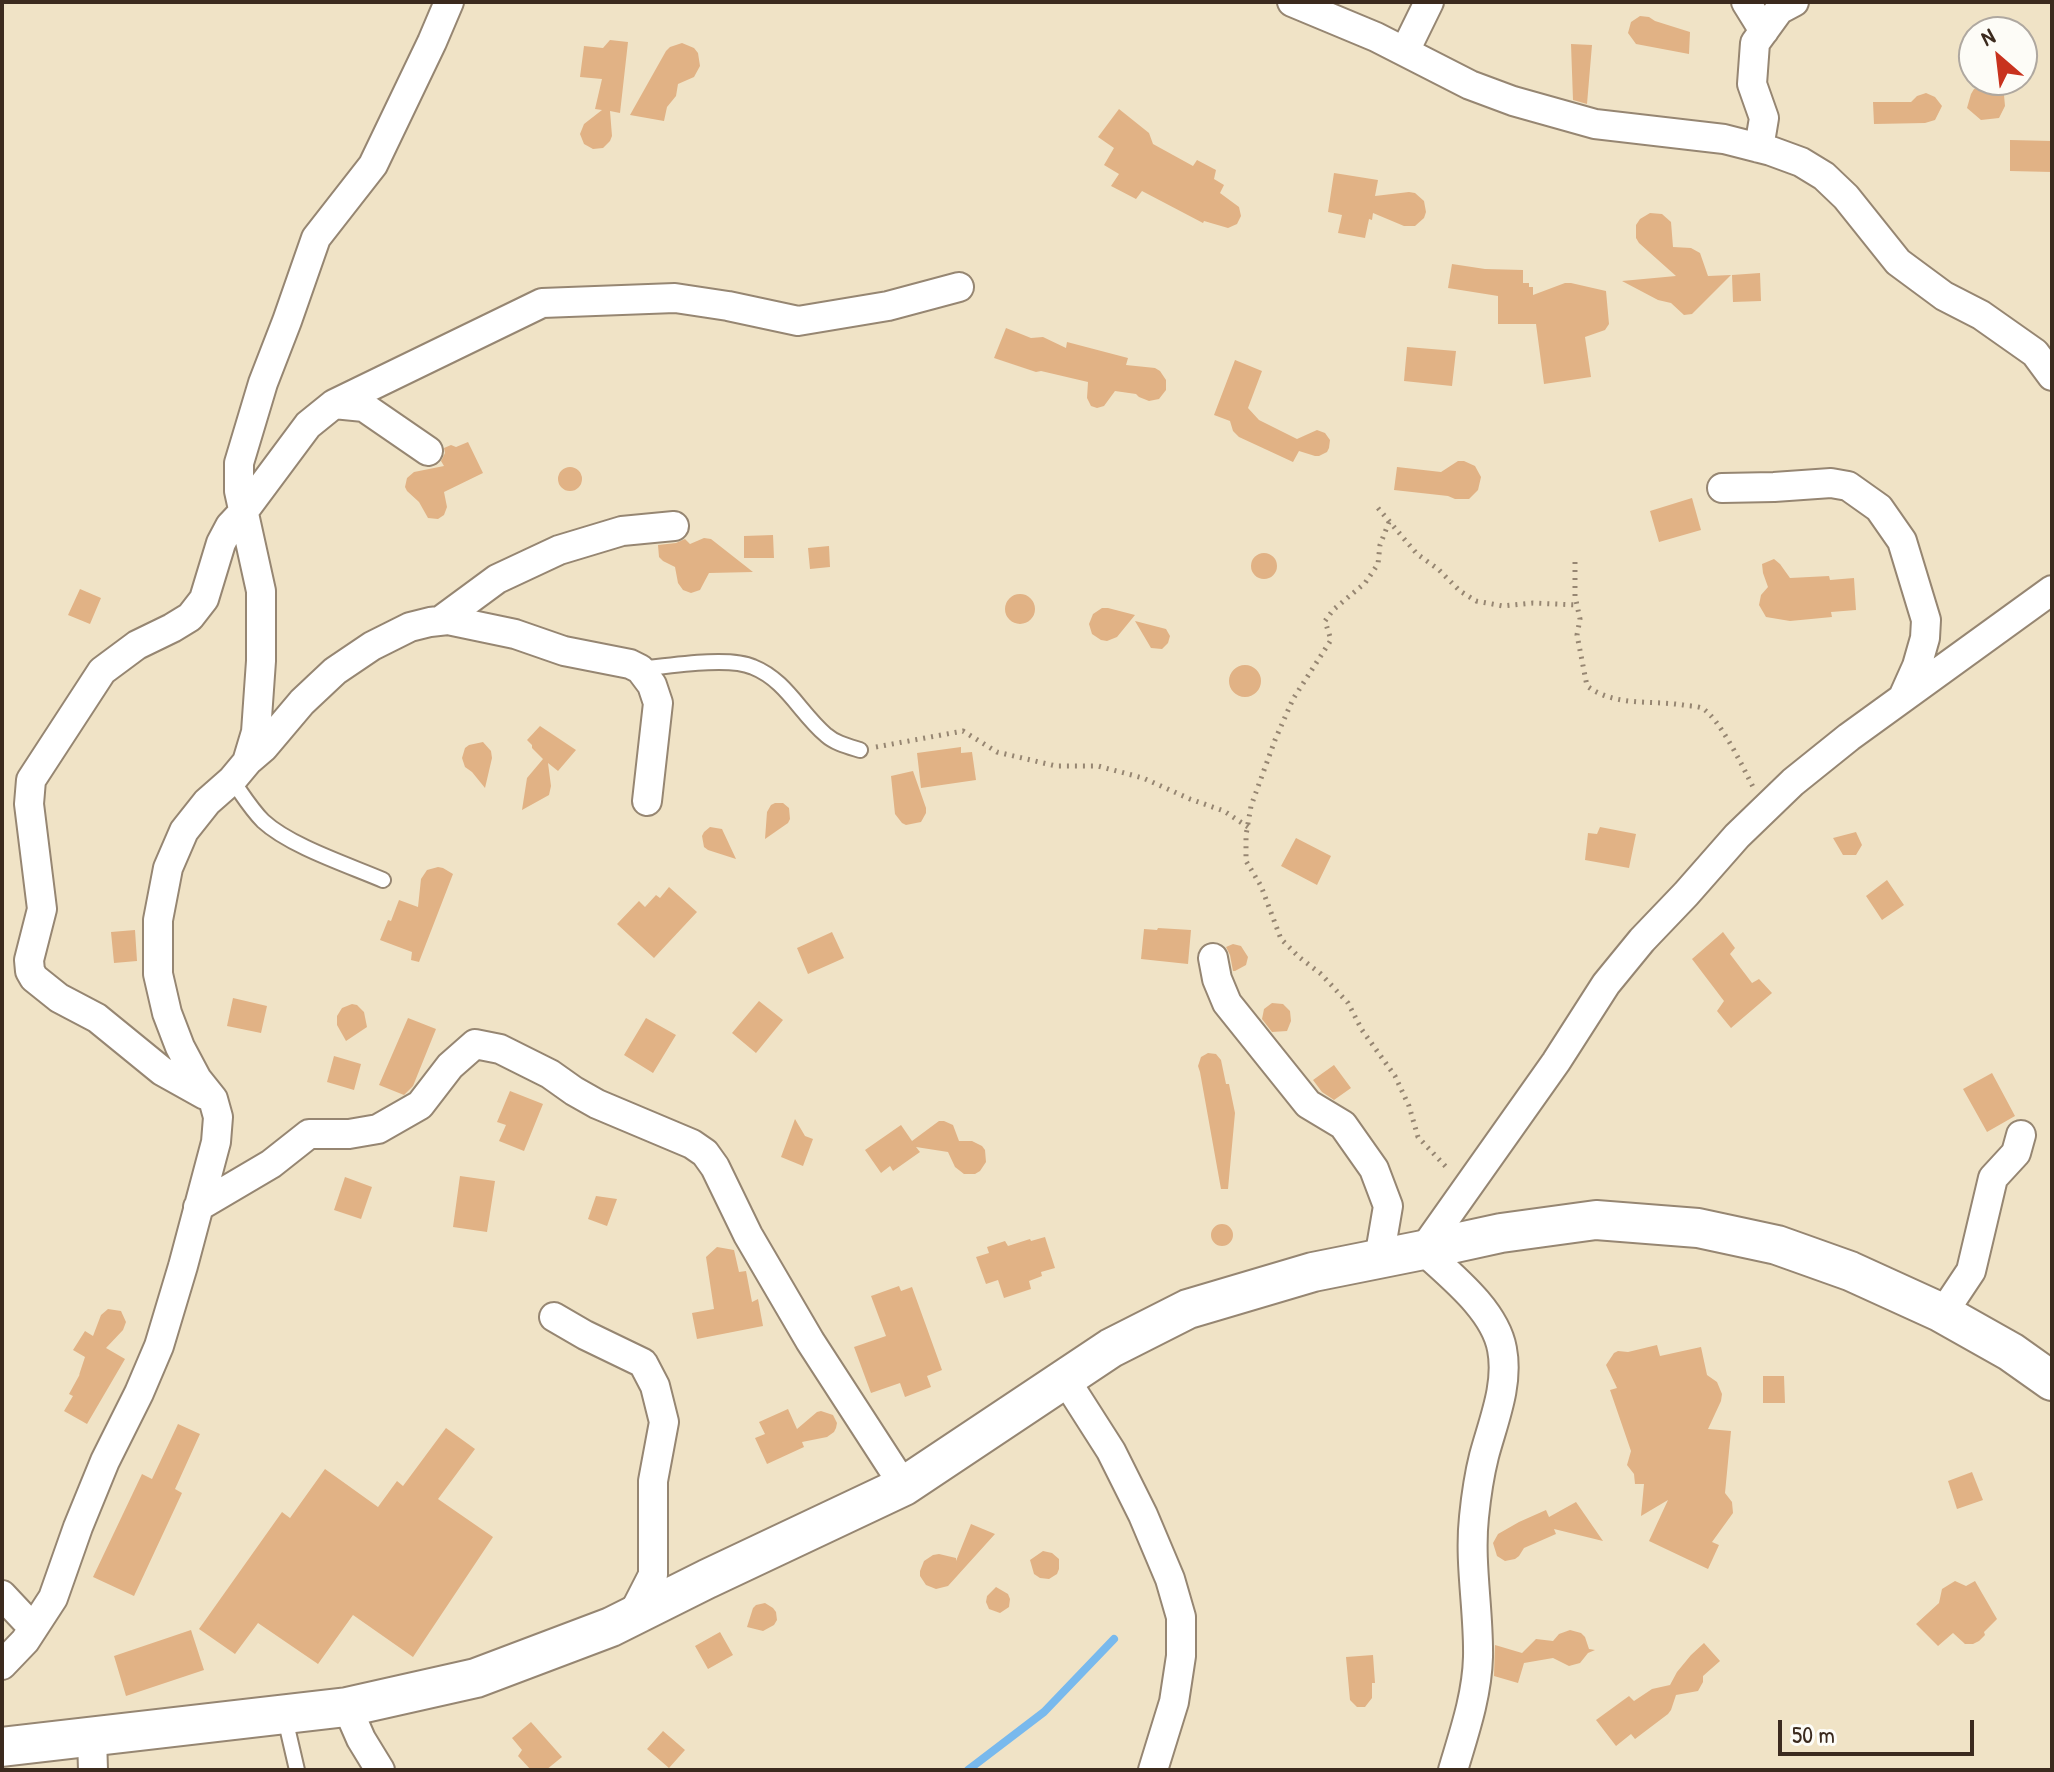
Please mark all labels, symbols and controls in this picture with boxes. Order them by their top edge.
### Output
north arrow [1958,16,2038,96]
text: N [1975,21,2000,53]
scale bar [1782,1704,1978,1754]
text: 50 m [1792,1718,1835,1750]

